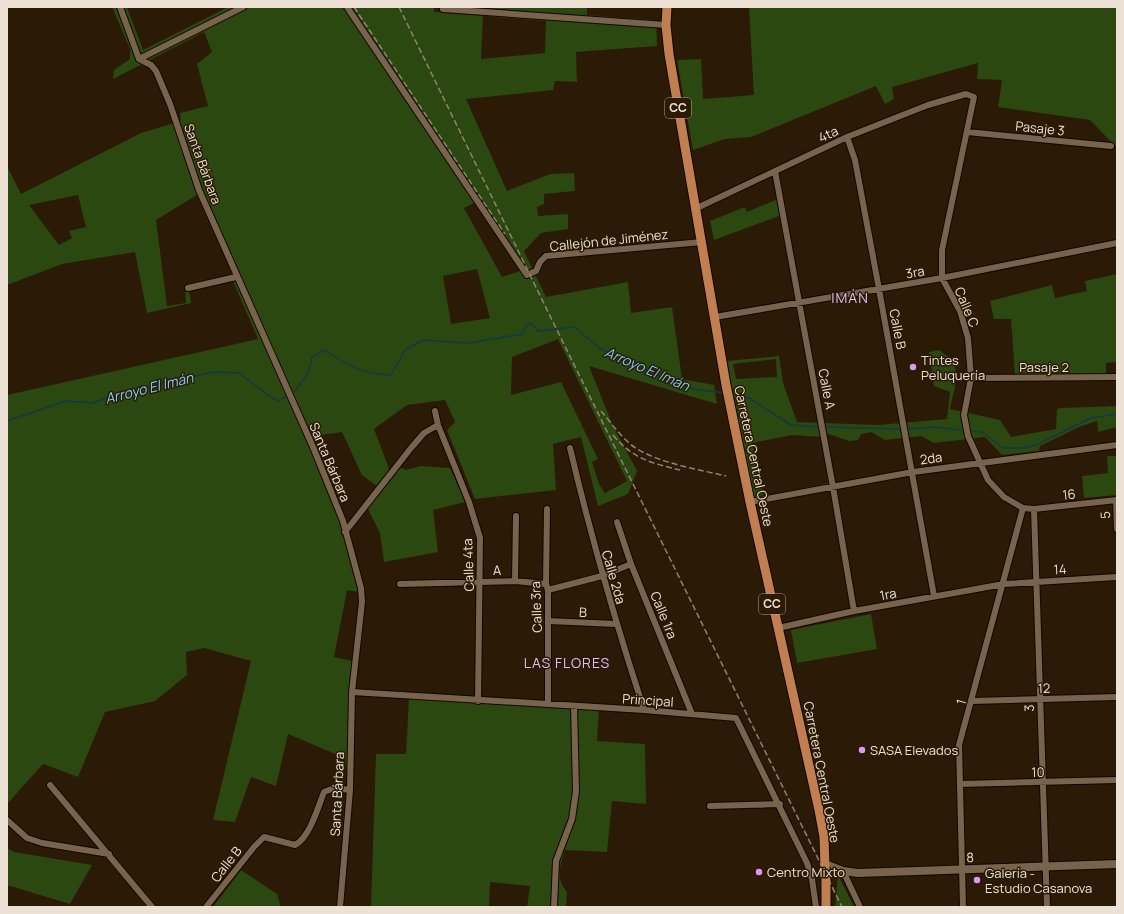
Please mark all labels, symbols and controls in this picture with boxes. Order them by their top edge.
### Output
road number: CC [665,98,691,118]
street label: Pasaje 3 [1014,116,1066,140]
street label: Santa Bárbara [180,121,226,207]
street label: 4ta [815,122,841,146]
street label: Callejón de Jiménez [549,225,669,255]
street label: 3ra [904,262,926,282]
street label: Calle C [950,284,984,330]
district label: IMÁN [831,288,869,307]
street label: Calle B [885,307,911,351]
water label: Arroyo El Imán [602,342,693,395]
place label: Tintes Peluquería [921,351,985,384]
street label: Pasaje 2 [1019,358,1069,376]
marker: Tintes Peluquería [908,362,918,372]
water label: Arroyo El Imán [103,367,196,408]
street label: Calle A [814,367,840,411]
street label: Carretera Central Oeste [730,384,778,528]
street label: Santa Bárbara [305,420,355,504]
street label: 2da [919,448,943,468]
street label: 16 [1062,484,1076,504]
street label: 5 [1096,511,1114,519]
street label: Calle 4ta [458,538,478,592]
street label: Calle 2da [598,548,630,606]
street label: 14 [1053,560,1067,578]
street label: A [493,561,501,579]
street label: Calle 3ra [526,581,546,633]
street label: 1ra [878,584,898,604]
street label: Calle 1ra [646,589,682,641]
road number: CC [759,594,785,614]
street label: B [579,603,587,621]
district label: LAS FLORES [524,653,610,672]
street label: 12 [1037,679,1051,697]
street label: Principal [622,689,674,711]
street label: 1 [952,697,970,707]
street label: Carretera Central Oeste [799,700,845,845]
street label: 3 [1020,704,1038,712]
place label: SASA Elevados [870,741,958,759]
marker: SASA Elevados [857,745,867,755]
street label: Santa Bárbara [326,751,348,837]
street label: 10 [1031,763,1045,781]
street label: Calle B [206,842,246,886]
street label: 8 [966,848,974,866]
place label: Centro Mixto [767,863,845,881]
place label: Galería - Estudio Casanova [985,864,1092,897]
marker: Centro Mixto [754,867,764,877]
marker: Galería - Estudio Casanova [972,875,982,885]

